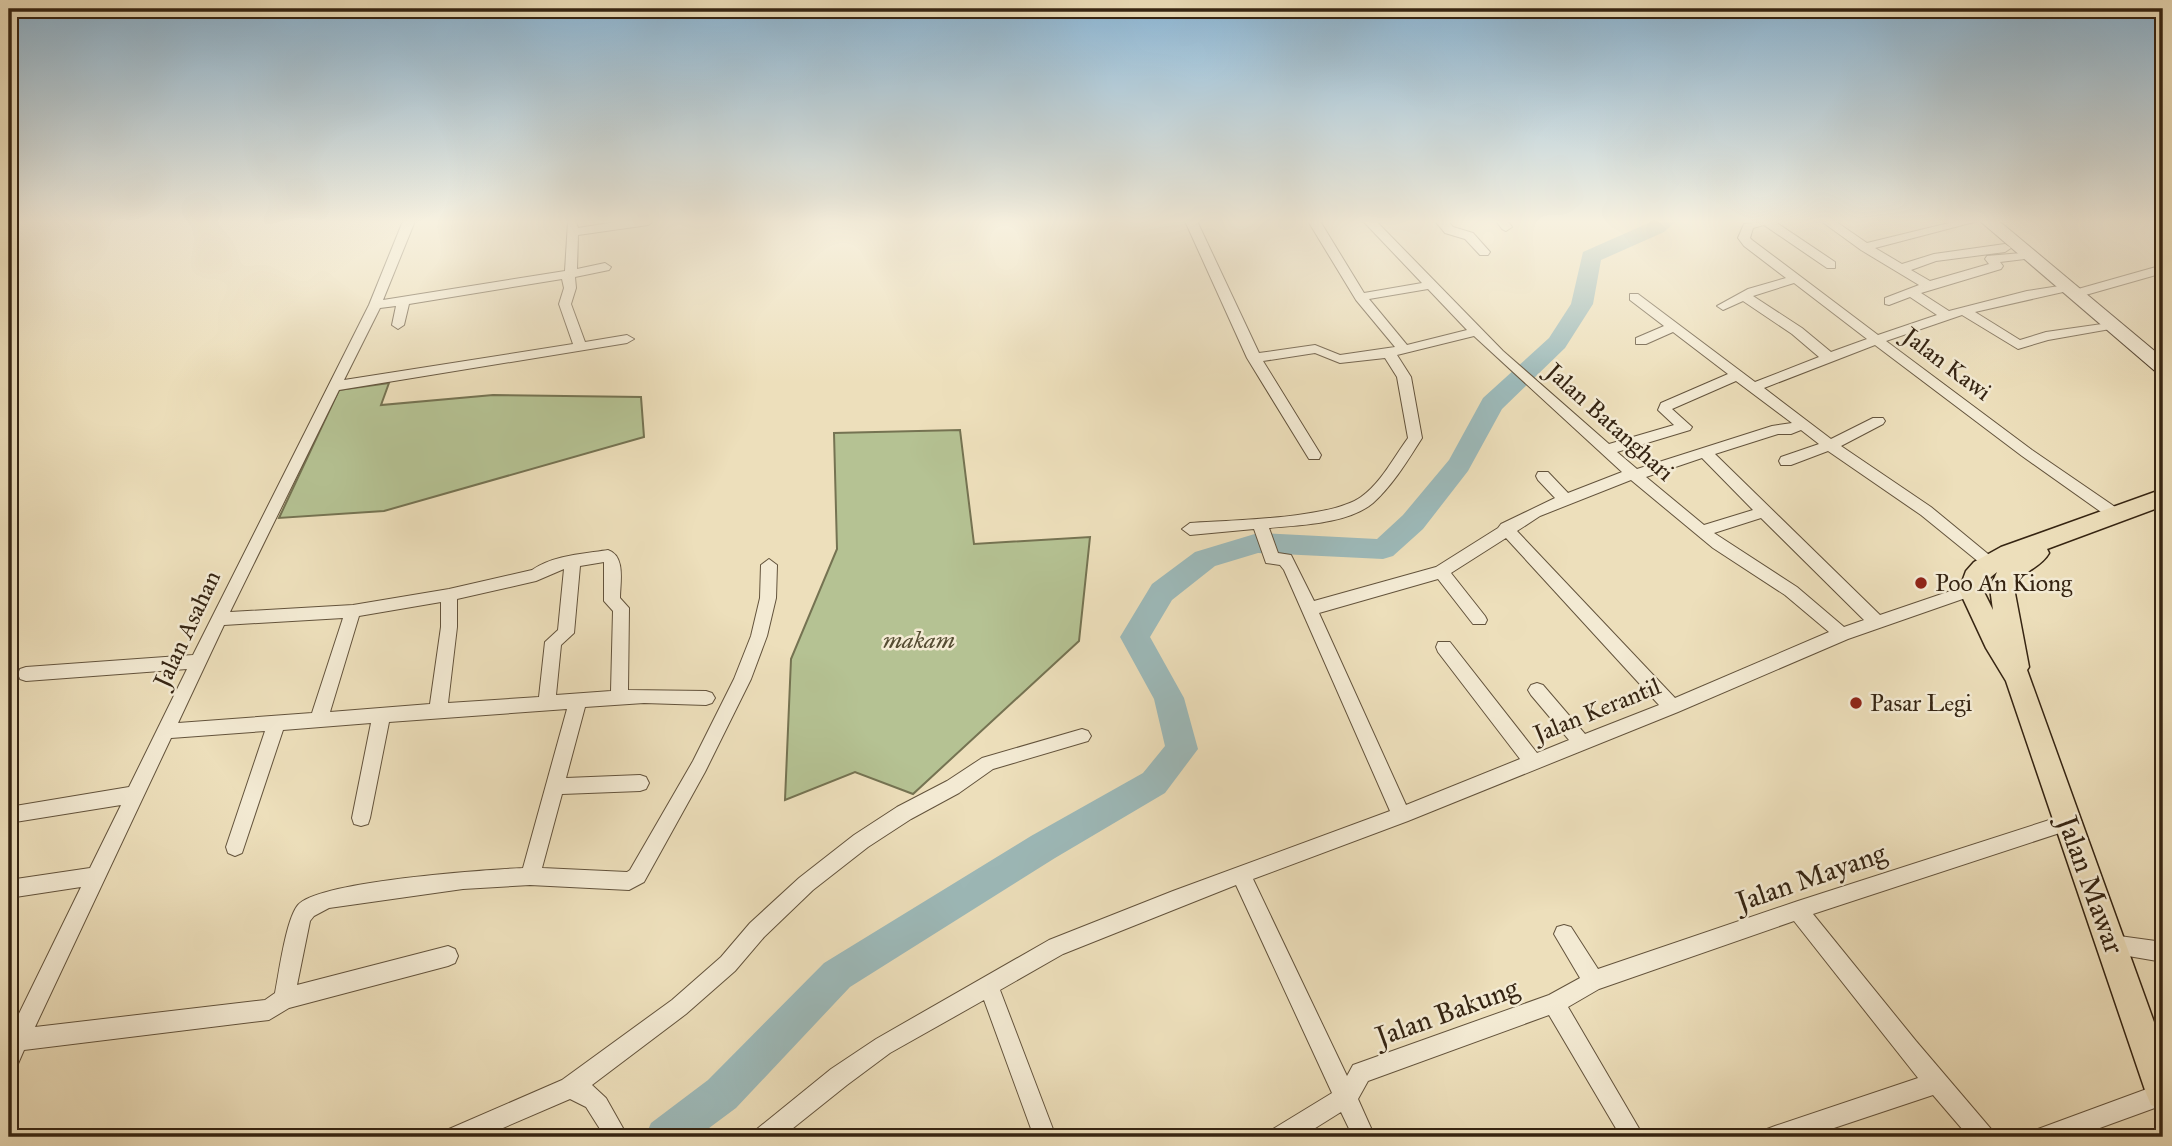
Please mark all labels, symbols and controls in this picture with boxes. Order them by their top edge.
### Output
street label: Jalan Kawi [1894,319,1998,407]
street label: Jalan Batanghari [1538,355,1681,488]
street label: Jalan Asahan [146,566,227,695]
place label: Poo An Kiong [1935,568,2073,598]
marker: Poo An Kiong [1913,575,1929,591]
park label: makam [883,625,955,655]
street label: Jalan Kerantil [1526,671,1665,750]
place label: Pasar Legi [1870,688,1972,718]
marker: Pasar Legi [1848,695,1864,711]
street label: Jalan Mawar [2049,808,2132,959]
street label: Jalan Mayang [1729,835,1892,920]
street label: Jalan Bakung [1368,970,1524,1055]

